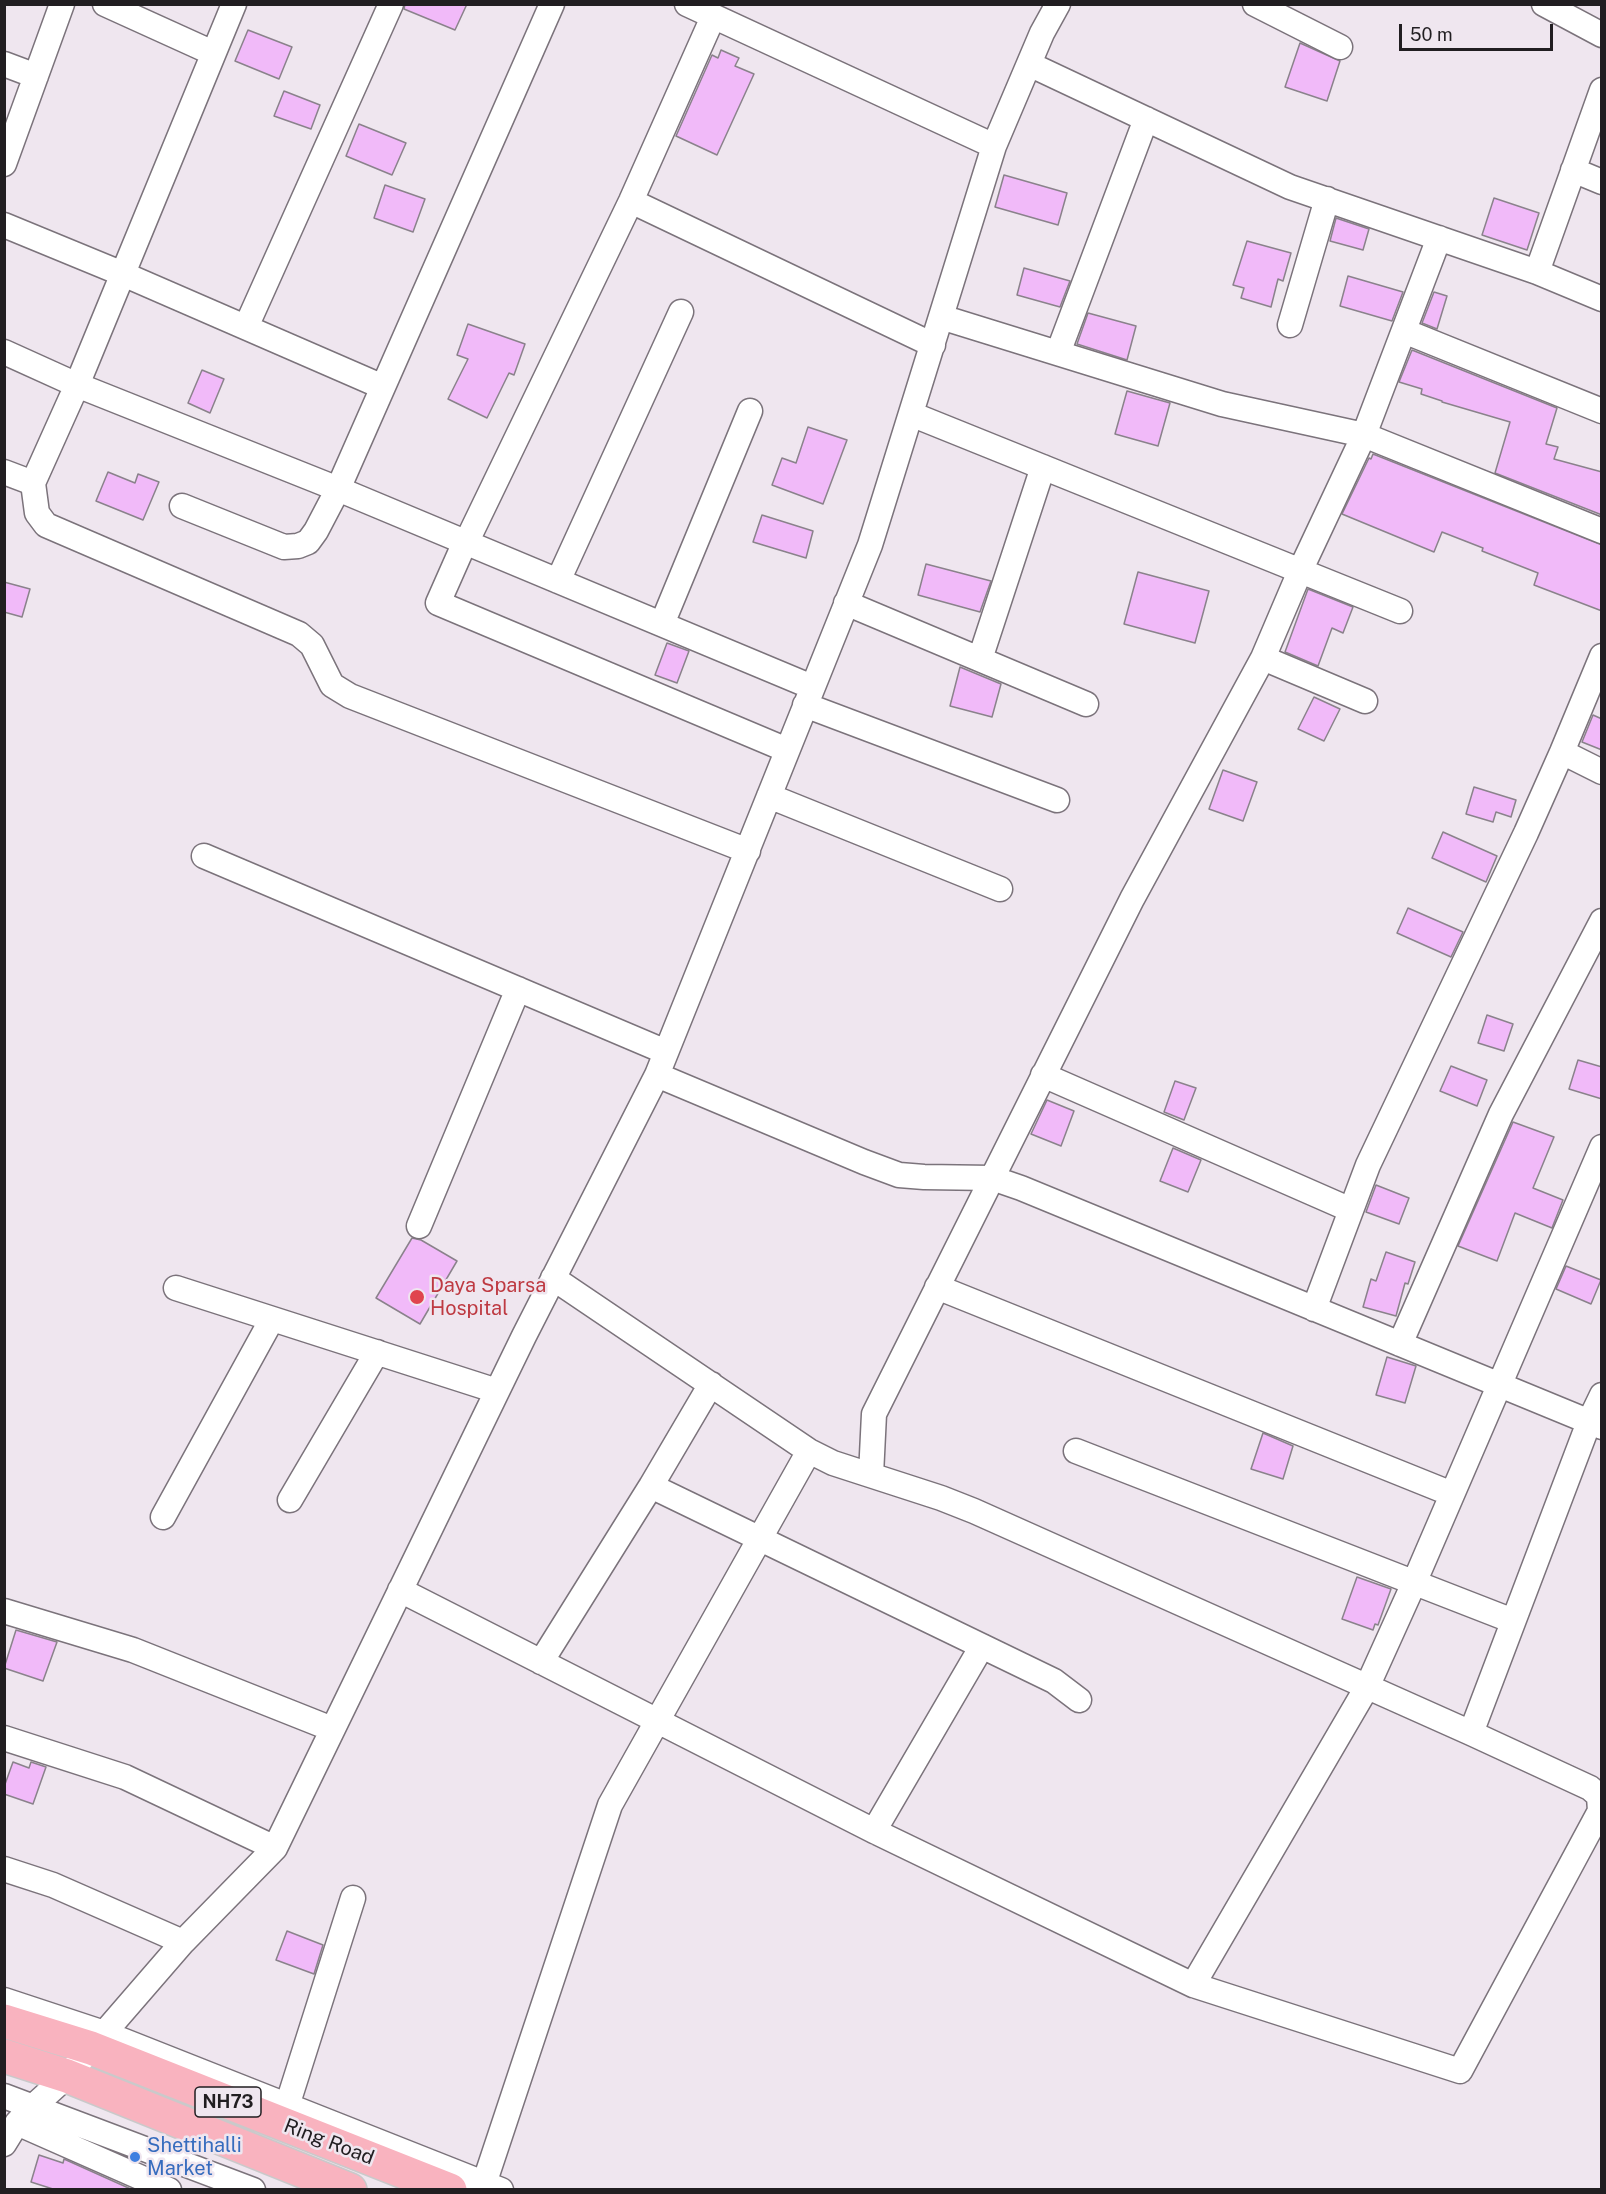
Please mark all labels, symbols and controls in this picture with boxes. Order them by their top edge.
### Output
scale bar [1402,12,1556,50]
text: 50 m [1410,24,1453,45]
place label: Daya Sparsa Hospital [430,1274,546,1321]
marker: Daya Sparsa Hospital [408,1288,426,1306]
road number: NH73 [195,2087,261,2117]
street label: Ring Road [280,2114,378,2170]
place label: Shettihalli Market [147,2134,242,2181]
marker: Shettihalli Market [128,2150,142,2164]

